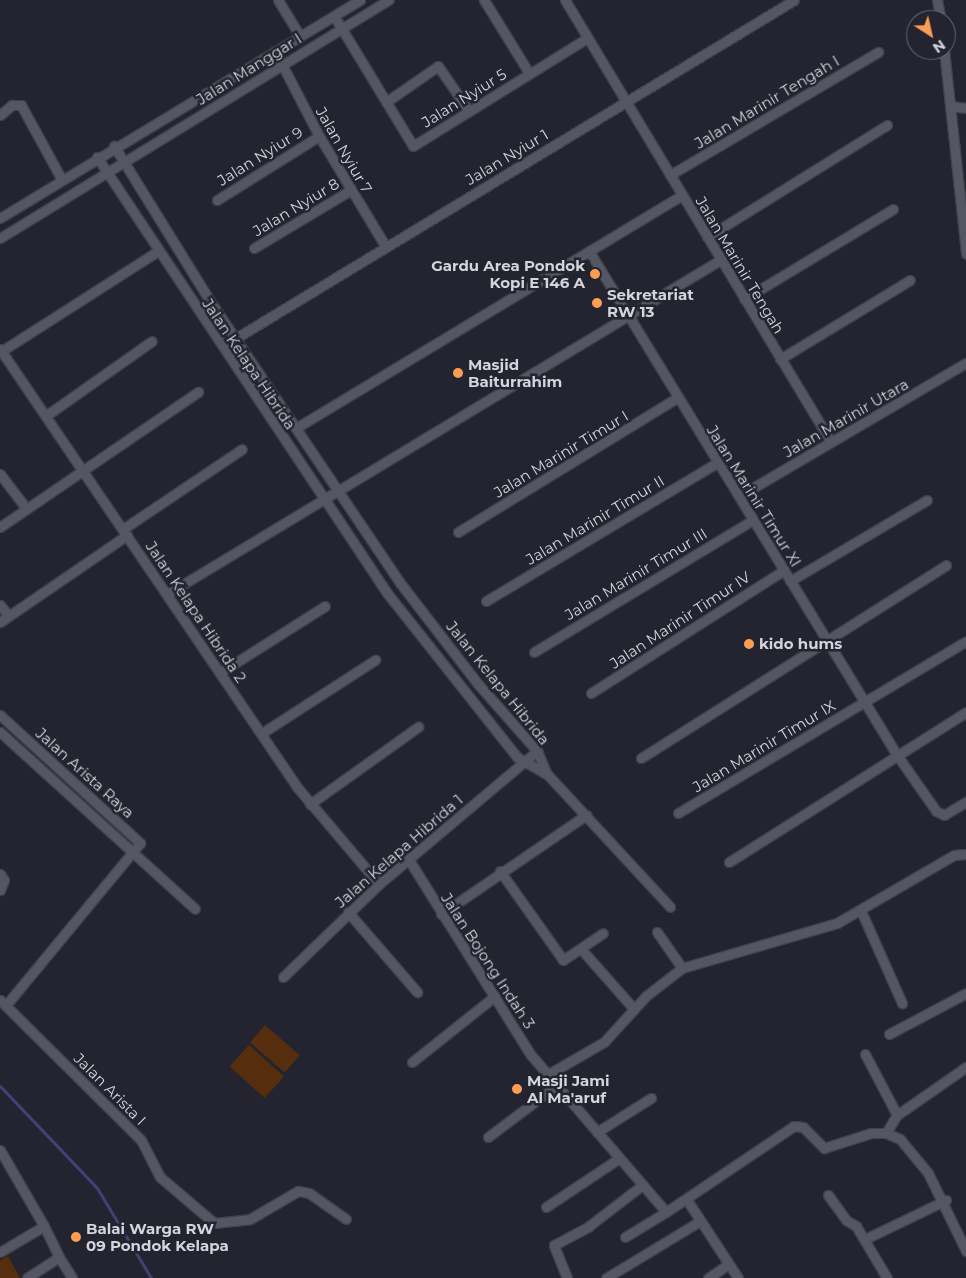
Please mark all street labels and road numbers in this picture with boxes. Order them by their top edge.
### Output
street label: Jalan Manggar I [193,29,305,109]
street label: Jalan Marinir Tengah I [692,52,842,152]
street label: Jalan Nyiur 5 [418,65,510,131]
street label: Jalan Nyiur 7 [312,104,376,196]
street label: Jalan Nyiur 9 [214,123,306,189]
street label: Jalan Nyiur 1 [462,125,552,189]
street label: Jalan Nyiur 8 [250,174,342,240]
street label: Jalan Marinir Tengah [692,193,788,337]
street label: Jalan Kelapa Hibrida [199,295,299,433]
street label: Jalan Marinir Utara [780,375,912,461]
street label: Jalan Marinir Timur I [491,407,631,501]
street label: Jalan Marinir Timur XI [703,422,805,570]
street label: Jalan Marinir Timur II [523,472,667,568]
street label: Jalan Marinir Timur III [562,524,710,624]
street label: Jalan Kelapa Hibrida 2 [142,538,250,686]
street label: Jalan Marinir Timur IV [606,568,754,672]
street label: Jalan Kelapa Hibrida [443,618,553,748]
street label: Jalan Marinir Timur IX [689,696,839,796]
street label: Jalan Arista Raya [32,724,138,822]
street label: Jalan Kelapa Hibrida 1 [332,791,466,911]
street label: Jalan Bojong Indah 3 [437,890,539,1032]
street label: Jalan Arista I [70,1049,150,1129]

